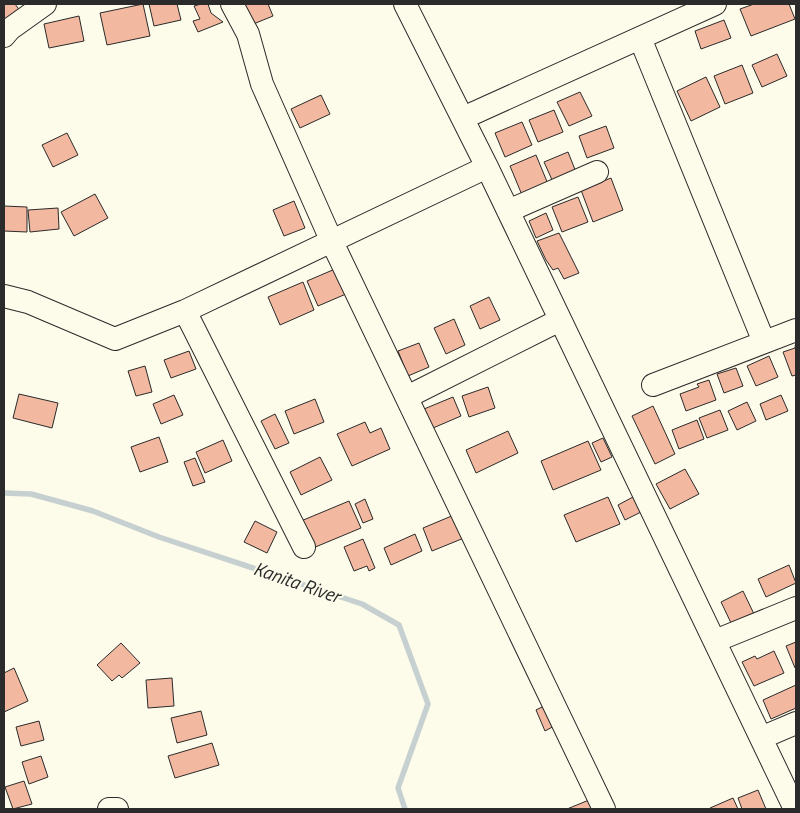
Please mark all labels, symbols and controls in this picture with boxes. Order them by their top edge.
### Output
water label: Kanita River [250,553,346,611]

